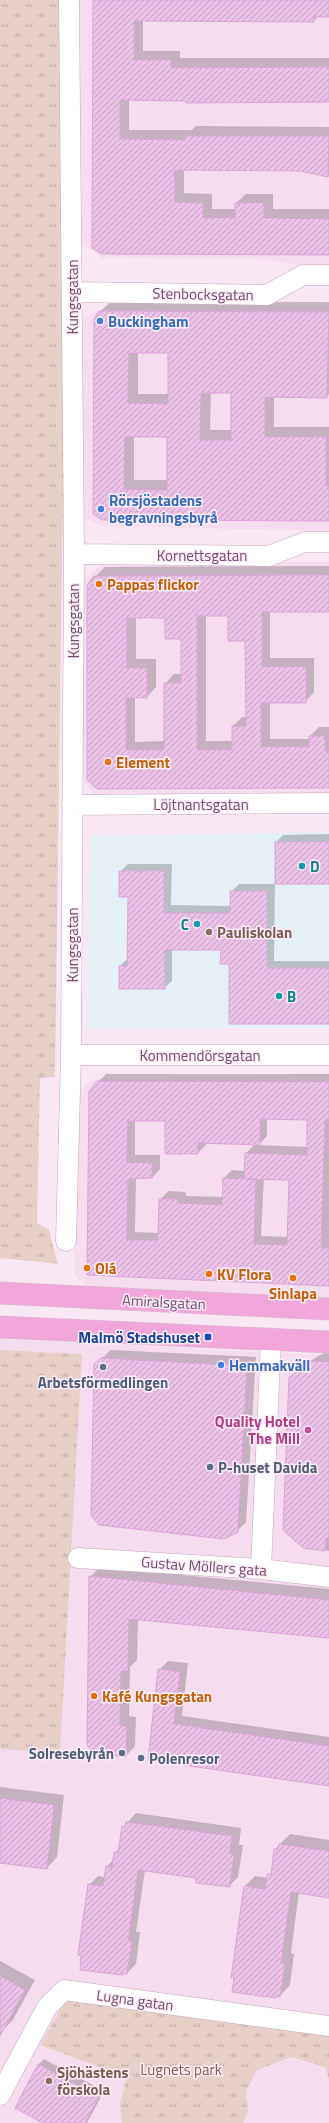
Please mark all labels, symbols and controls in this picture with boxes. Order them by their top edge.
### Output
street label: Kungsgatan [61,259,84,335]
street label: Stenbocksgatan [152,282,254,306]
place label: Buckingham [108,310,189,333]
marker: Buckingham [95,316,105,326]
place label: Rörsjöstadens begravningsbyrå [109,489,218,529]
marker: Rörsjöstadens begravningsbyrå [96,504,106,514]
street label: Kornettsgatan [157,544,247,567]
place label: Pappas flickor [107,573,199,596]
marker: Pappas flickor [94,579,104,589]
street label: Kungsgatan [62,583,85,659]
place label: Element [116,751,171,774]
marker: Element [103,757,113,767]
street label: Löjtnantsgatan [153,793,249,816]
place label: D [310,855,320,878]
marker: D [297,861,307,871]
street label: Kungsgatan [61,907,84,983]
place label: C [181,913,189,936]
marker: C [192,919,202,929]
place label: Pauliskolan [217,921,292,944]
marker: Pauliskolan [204,927,214,937]
place label: B [287,985,296,1008]
marker: B [274,991,284,1001]
street label: Kommendörsgatan [140,1044,260,1067]
place label: Olá [95,1257,117,1280]
marker: Olá [82,1263,92,1273]
place label: KV Flora [217,1263,272,1286]
marker: KV Flora [204,1269,214,1279]
marker: Sinlapa [288,1273,298,1283]
place label: Sinlapa [269,1282,317,1305]
street label: Amiralsgatan [122,1288,206,1316]
place label: Malmö Stadshuset [78,1326,201,1349]
marker: Malmö Stadshuset [203,1332,213,1342]
place label: Hemmakväll [229,1354,310,1377]
marker: Hemmakväll [216,1360,226,1370]
marker: Arbetsförmedlingen [98,1362,108,1372]
place label: Arbetsförmedlingen [38,1371,168,1394]
place label: Quality Hotel The Mill [215,1410,300,1450]
marker: Quality Hotel The Mill [303,1425,313,1435]
place label: P-huset Davida [218,1456,318,1479]
marker: P-huset Davida [205,1462,215,1472]
street label: Gustav Möllers gata [140,1550,268,1582]
place label: Kafé Kungsgatan [102,1685,212,1708]
marker: Kafé Kungsgatan [89,1691,99,1701]
place label: Solresebyrån [29,1742,114,1765]
place label: Polenresor [149,1747,220,1770]
marker: Solresebyrån [117,1748,127,1758]
marker: Polenresor [136,1753,146,1763]
street label: Lugna gatan [95,1983,175,2017]
park label: Lugnets park [140,2058,222,2081]
place label: Sjöhästens förskola [57,2061,129,2101]
marker: Sjöhästens förskola [44,2076,54,2086]

